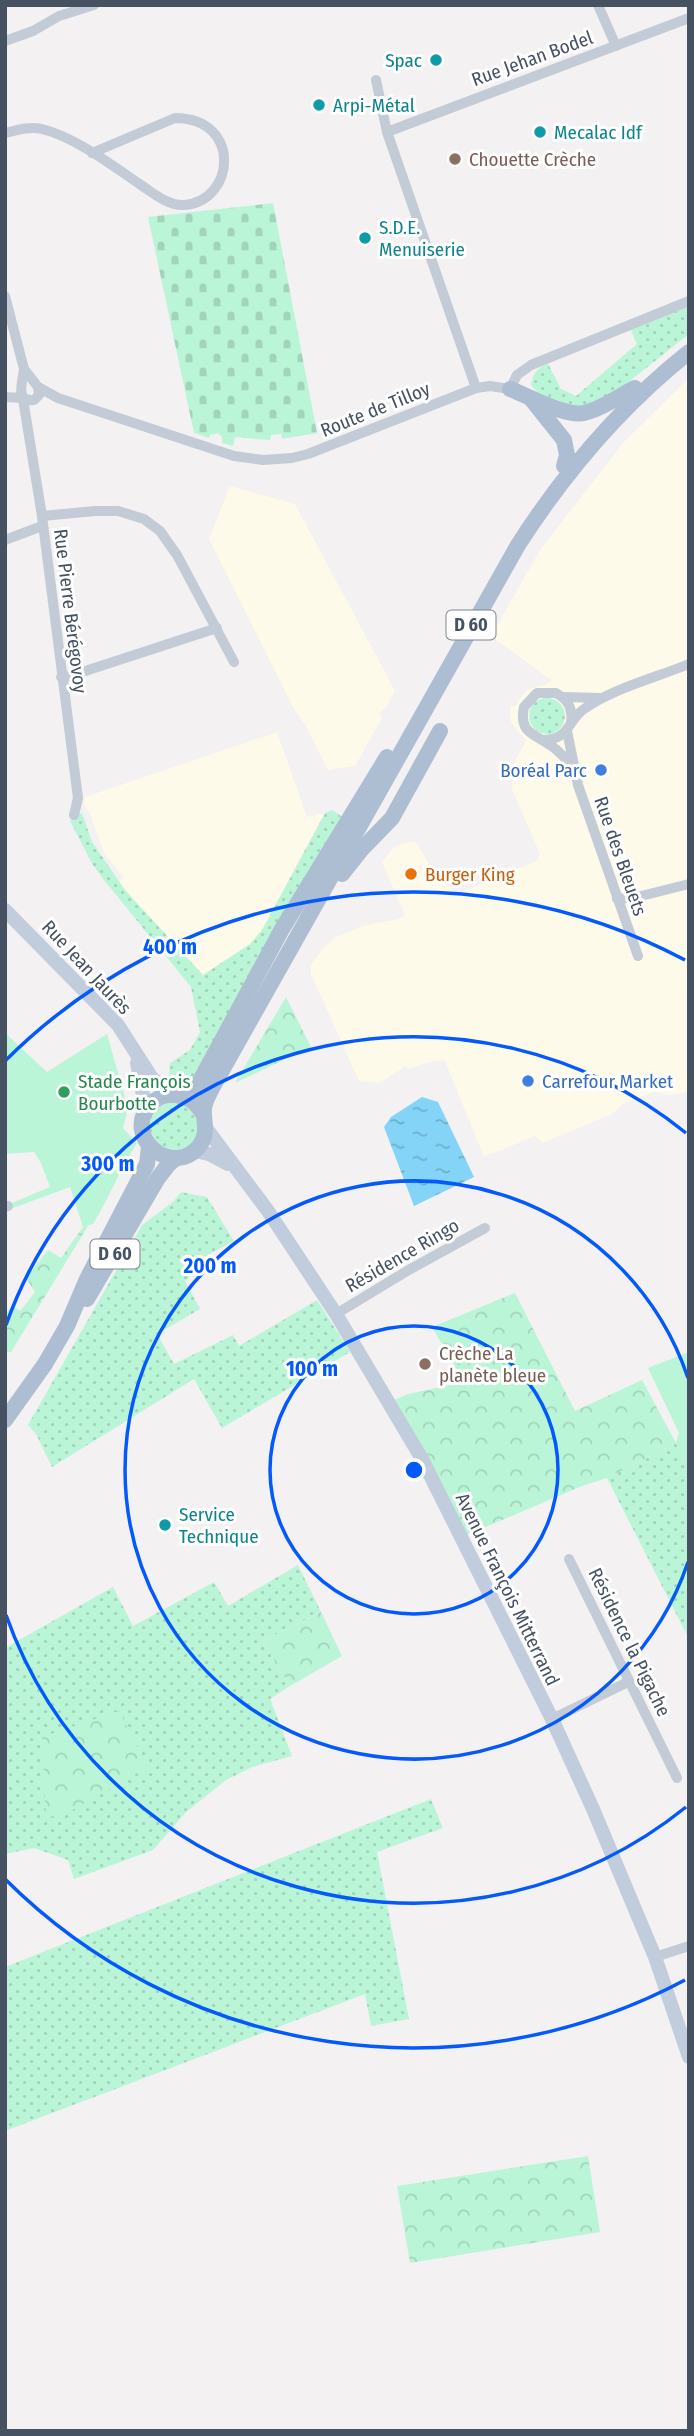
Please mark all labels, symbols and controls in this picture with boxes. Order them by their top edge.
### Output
street label: Rue Jehan Bodel [468,26,596,91]
place label: Spac [385,49,422,72]
marker: Spac [428,52,444,68]
place label: Arpi-Métal [333,94,415,117]
marker: Arpi-Métal [311,97,327,113]
place label: Mecalac Idf [554,121,643,144]
marker: Mecalac Idf [532,124,548,140]
place label: Chouette Crèche [469,148,596,171]
marker: Chouette Crèche [447,151,463,167]
place label: S.D.E. Menuiserie [379,216,465,261]
marker: S.D.E. Menuiserie [357,230,373,246]
street label: Route de Tilloy [317,377,434,442]
street label: Rue Pierre Bérégovoy [49,528,92,695]
road number: D 60 [447,610,496,640]
place label: Boréal Parc [500,759,587,782]
marker: Boréal Parc [593,762,609,778]
street label: Rue des Bleuets [589,793,652,919]
place label: Burger King [425,863,515,886]
marker: Burger King [403,866,419,882]
street label: Rue Jean Jaurès [37,915,136,1019]
text: 400 m [143,934,197,960]
place label: Stade François Bourbotte [78,1070,191,1115]
place label: Carrefour Market [542,1070,674,1093]
marker: Carrefour Market [520,1073,536,1089]
marker: Stade François Bourbotte [56,1084,72,1100]
text: 300 m [80,1151,135,1177]
street label: Résidence Ringo [341,1214,463,1297]
road number: D 60 [90,1240,140,1268]
text: 200 m [182,1253,237,1279]
place label: Crèche La planète bleue [439,1342,546,1387]
text: 100 m [286,1356,338,1382]
marker: Crèche La planète bleue [417,1356,433,1372]
centre of rings [402,1458,426,1482]
street label: Avenue François Mitterrand [451,1489,564,1689]
place label: Service Technique [179,1503,259,1548]
marker: Service Technique [157,1517,173,1533]
street label: Résidence la Pigache [584,1564,675,1720]

